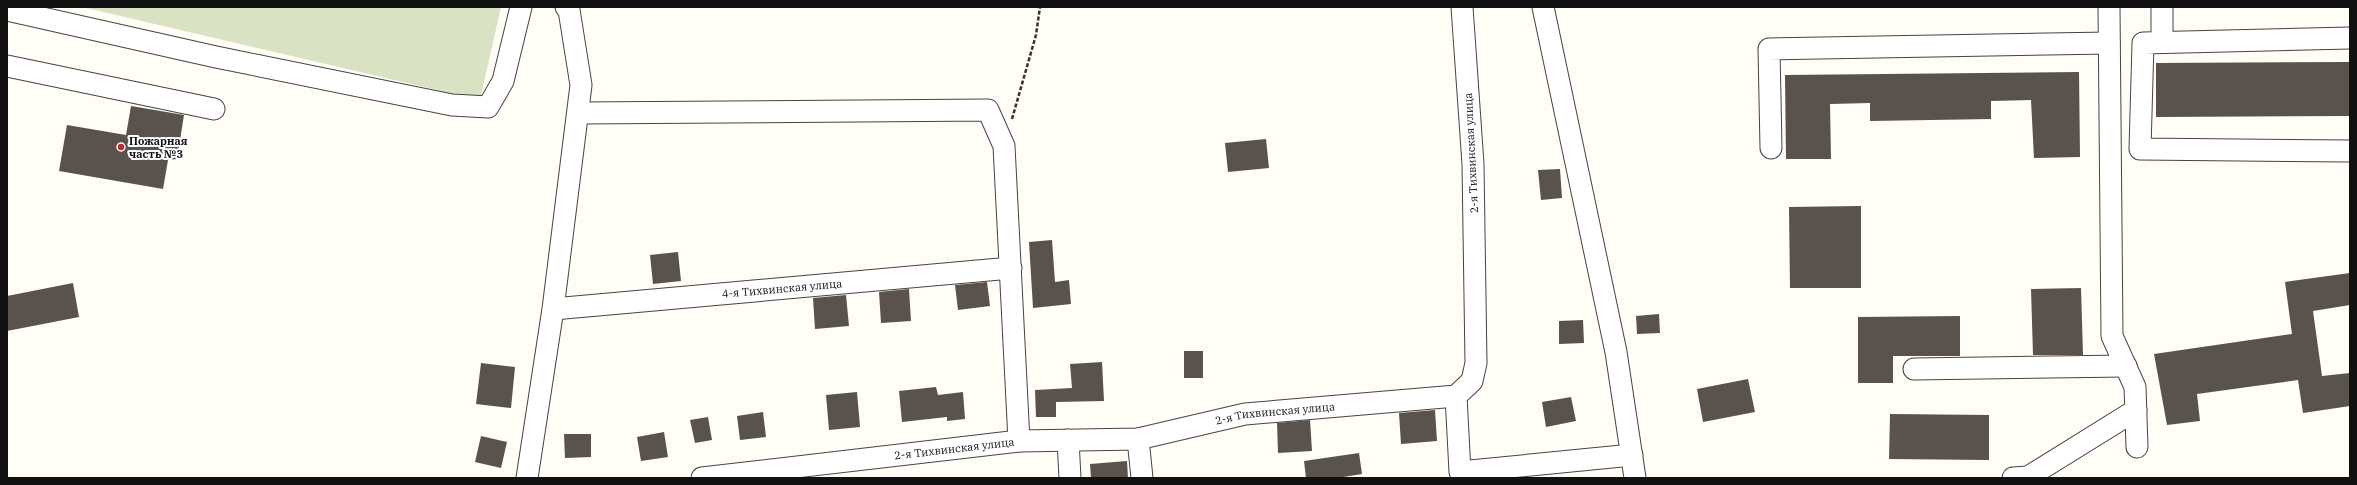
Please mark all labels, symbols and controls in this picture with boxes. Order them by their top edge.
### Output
street label: 2-я Тихвинская улица [1461,92,1481,214]
place label: Пожарная часть №3 [129,134,188,161]
marker: Пожарная часть №3 [116,142,126,152]
street label: 4-я Тихвинская улица [721,276,843,301]
street label: 2-я Тихвинская улица [1214,399,1336,428]
street label: 2-я Тихвинская улица [894,435,1015,463]

